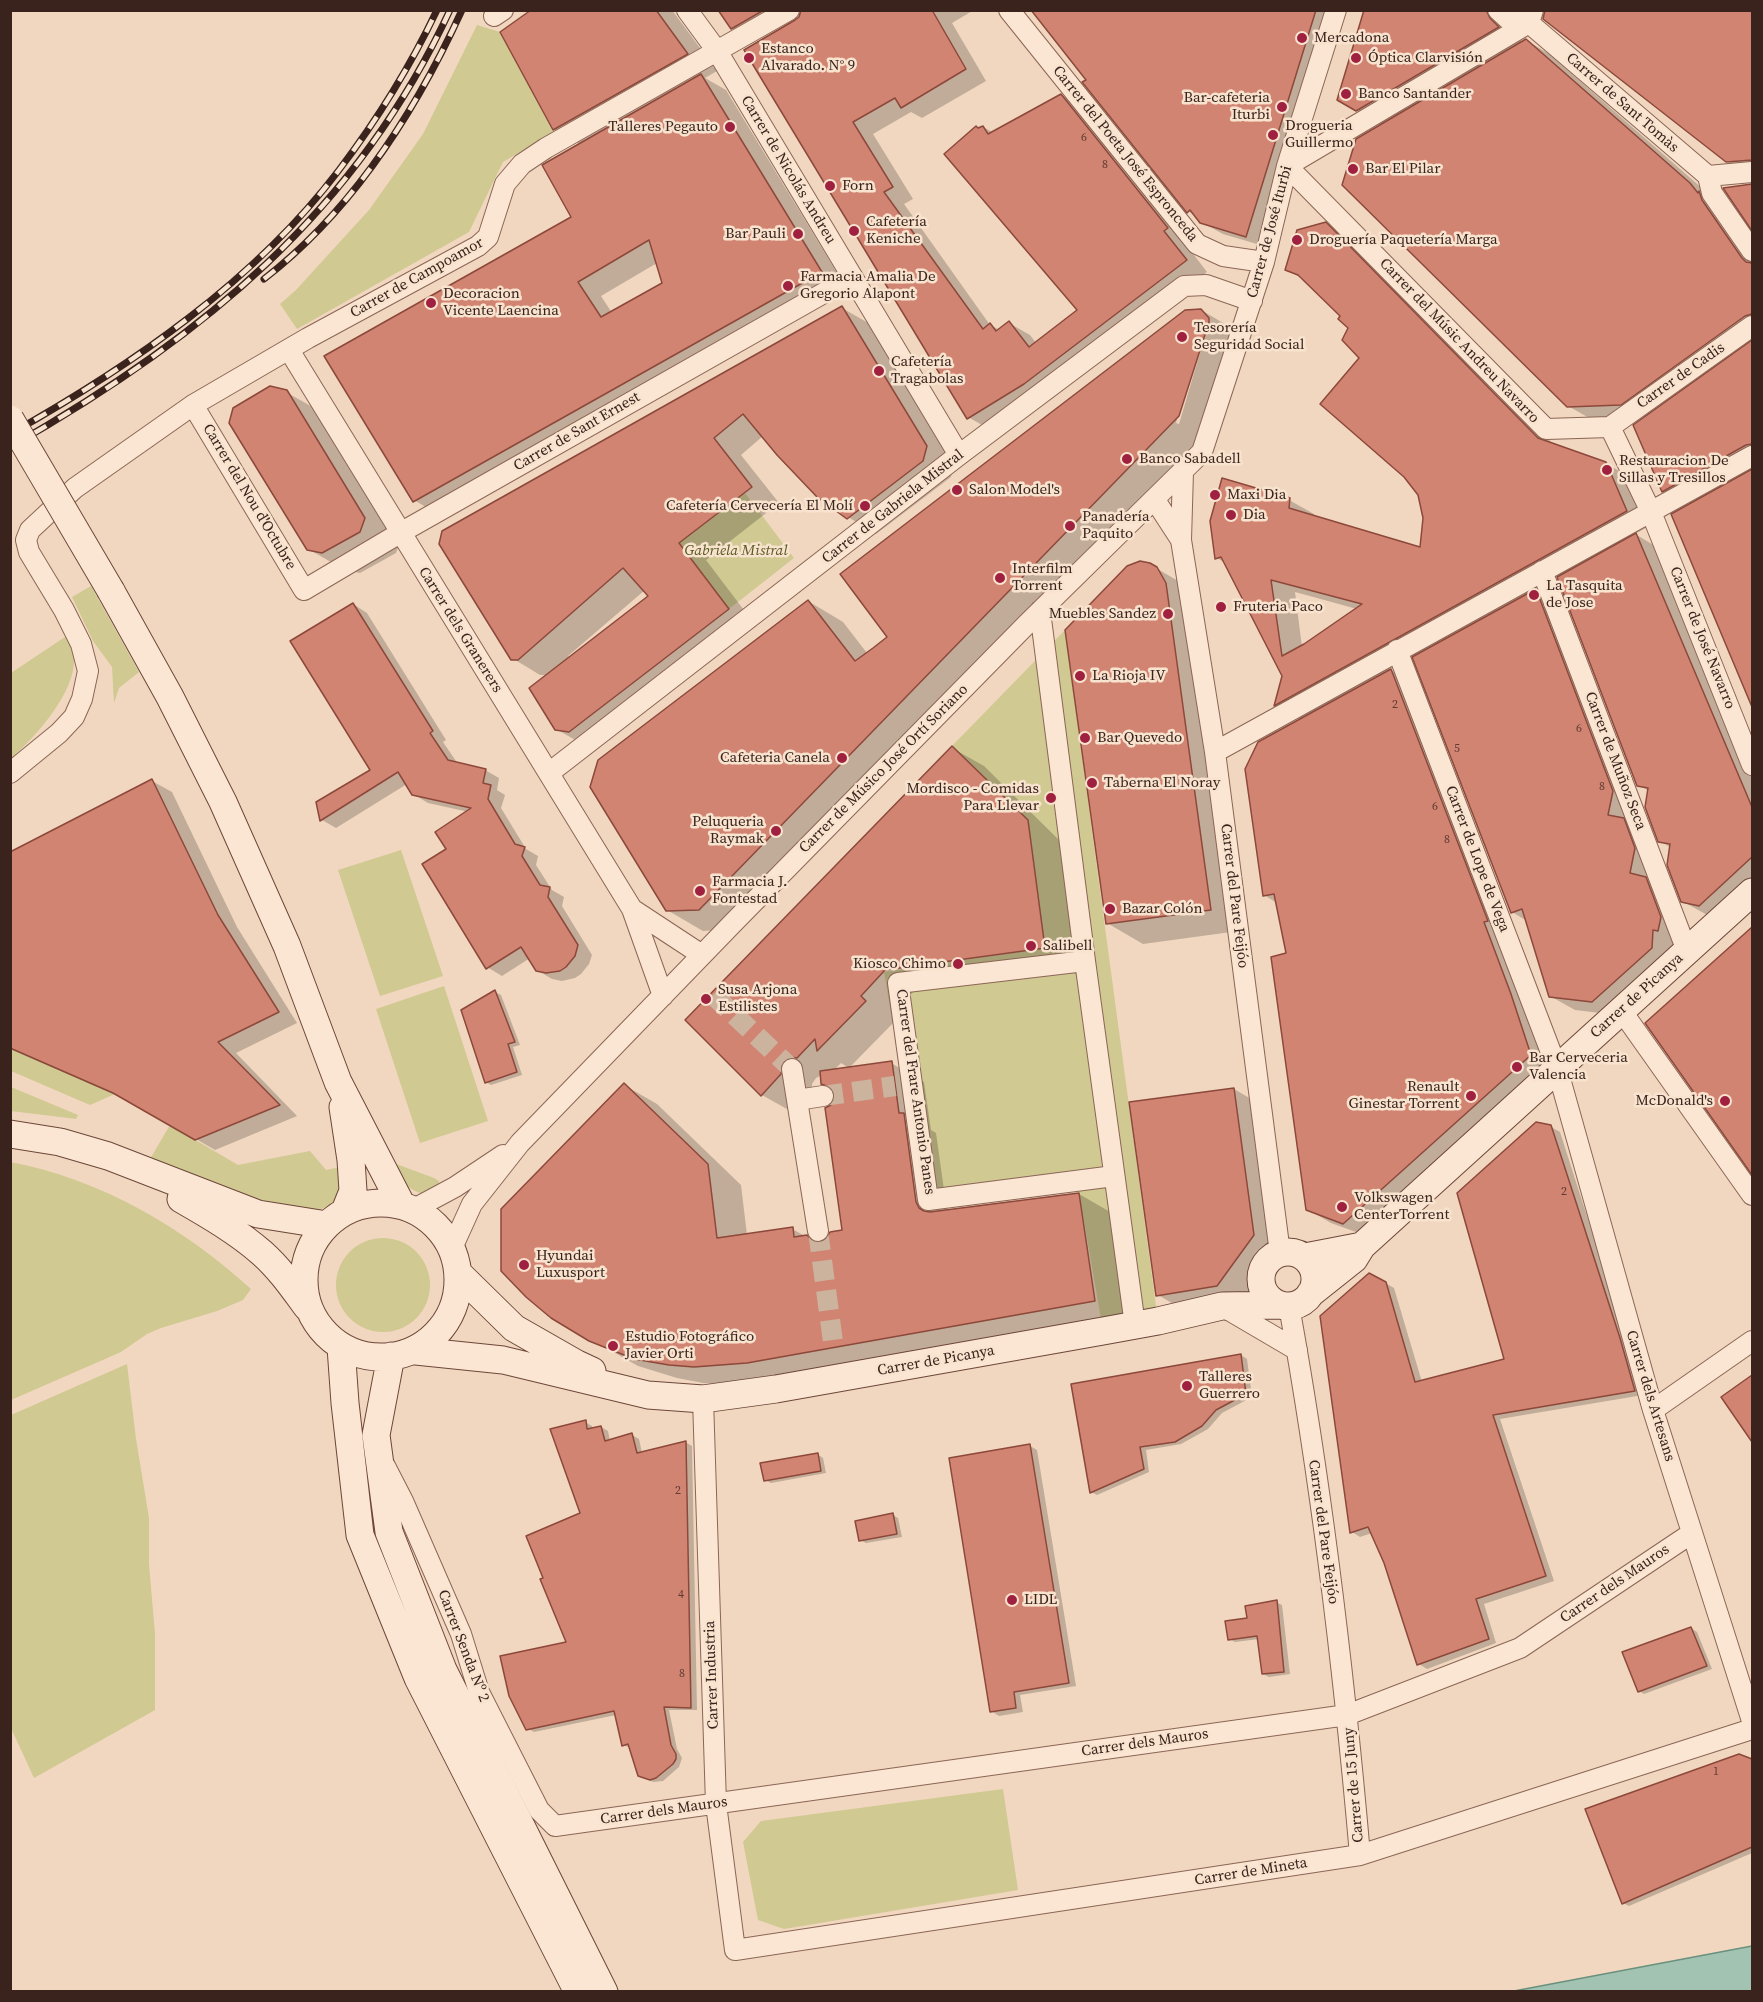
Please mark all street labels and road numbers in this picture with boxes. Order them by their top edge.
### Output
street label: Carrer de Sant Tomàs [1562,49,1682,157]
street label: Carrer del Poeta José Espronceda [1048,62,1202,246]
street label: Carrer de Nicolás Andreu [737,93,839,247]
street label: Carrer de José Iturbi [1244,164,1296,300]
street label: Carrer de Campoamor [347,234,487,322]
street label: Carrer del Músic Andreu Navarro [1375,255,1543,427]
street label: Carrer de Cadis [1634,339,1728,413]
street label: Carrer de Sant Ernest [511,388,643,476]
street label: Carrer del Nou d'Octubre [198,421,300,573]
street label: Carrer de Gabriela Mistral [819,446,967,568]
street label: Carrer dels Granerers [414,564,506,696]
street label: Carrer de José Navarro [1665,564,1739,712]
street label: Carrer de Músico José Ortí Soriano [796,681,972,857]
street label: Carrer de Muñoz Seca [1580,689,1650,833]
street label: Carrer de Lope de Vega [1441,783,1513,935]
street label: Carrer del Pare Feijóo [1216,823,1252,969]
street label: Carrer de Picanya [1587,950,1687,1042]
street label: Carrer del Frare Antonio Panes [892,988,938,1196]
street label: Carrer dels Artesans [1621,1328,1679,1464]
street label: Carrer de Picanya [876,1342,996,1380]
street label: Carrer del Pare Feijóo [1304,1459,1342,1605]
street label: Carrer dels Mauros [1557,1541,1673,1627]
street label: Carrer Senda Nº 2 [433,1587,493,1705]
street label: Carrer Industria [701,1620,723,1730]
street label: Carrer dels Mauros [1080,1725,1210,1761]
street label: Carrer de 15 Juny [1340,1727,1368,1843]
street label: Carrer dels Mauros [599,1793,729,1829]
street label: Carrer de Mineta [1193,1854,1309,1890]

